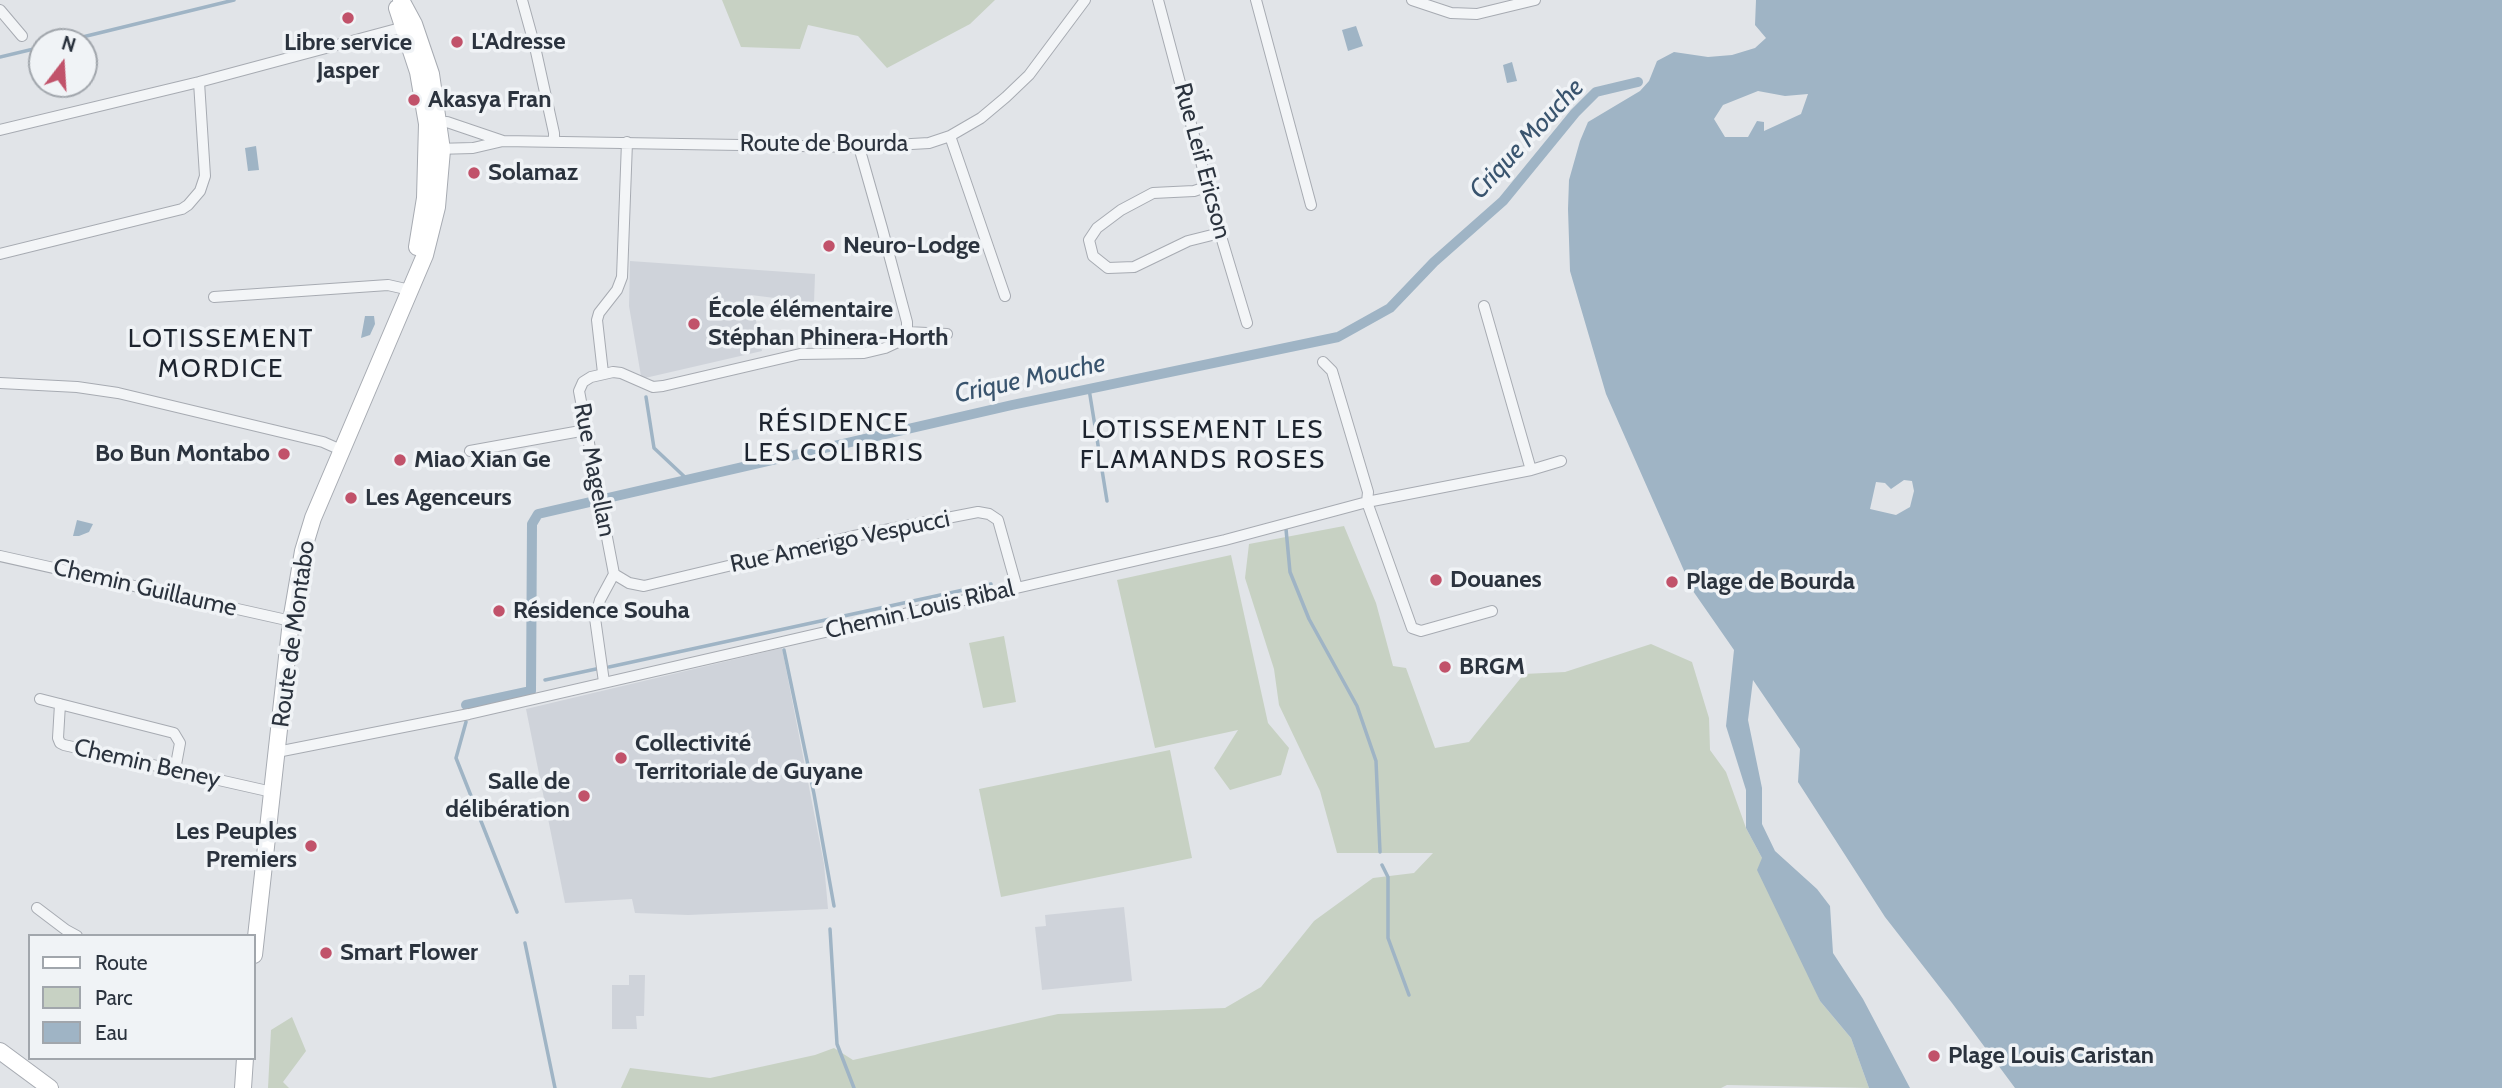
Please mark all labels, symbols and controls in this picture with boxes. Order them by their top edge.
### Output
marker: Libre service Jasper [340,10,356,26]
north arrow [28,28,98,98]
place label: L'Adresse [471,28,566,56]
place label: Libre service Jasper [284,29,412,85]
text: N [59,31,78,57]
marker: L'Adresse [449,34,465,50]
water label: Crique Mouche [1463,72,1591,206]
street label: Rue Leif Ericson [1167,80,1237,242]
place label: Akasya Fran [428,86,551,114]
marker: Akasya Fran [406,92,422,108]
street label: Route de Bourda [740,130,908,158]
place label: Solamaz [488,159,578,187]
marker: Solamaz [466,165,482,181]
place label: Neuro-Lodge [843,232,980,260]
marker: Neuro-Lodge [821,238,837,254]
place label: École élémentaire Stéphan Phinera-Horth [708,296,949,352]
marker: École élémentaire Stéphan Phinera-Horth [686,316,702,332]
district label: LOTISSEMENT MORDICE [129,323,313,384]
water label: Crique Mouche [952,348,1108,410]
street label: Rue Magellan [567,401,621,539]
district label: RÉSIDENCE LES COLIBRIS [745,407,923,468]
district label: LOTISSEMENT LES FLAMANDS ROSES [1082,414,1324,476]
place label: Bo Bun Montabo [95,440,270,468]
marker: Bo Bun Montabo [276,446,292,462]
place label: Miao Xian Ge [414,446,551,474]
marker: Miao Xian Ge [392,452,408,468]
place label: Les Agenceurs [365,484,512,512]
marker: Les Agenceurs [343,490,359,506]
street label: Rue Amerigo Vespucci [728,505,952,579]
street label: Route de Montabo [267,539,321,729]
street label: Chemin Guillaume [50,553,240,623]
place label: Douanes [1450,566,1542,594]
place label: Plage de Bourda [1686,568,1855,596]
marker: Douanes [1428,572,1444,588]
street label: Chemin Louis Ribal [823,574,1017,646]
marker: Plage de Bourda [1664,574,1680,590]
place label: Résidence Souha [513,597,690,625]
marker: Résidence Souha [491,603,507,619]
place label: BRGM [1459,653,1525,681]
marker: BRGM [1437,659,1453,675]
place label: Collectivité Territoriale de Guyane [635,730,863,786]
street label: Chemin Beney [71,733,223,795]
marker: Collectivité Territoriale de Guyane [613,750,629,766]
place label: Salle de délibération [445,768,570,824]
marker: Salle de délibération [576,788,592,804]
place label: Les Peuples Premiers [175,818,297,874]
marker: Les Peuples Premiers [303,838,319,854]
legend [28,934,256,1060]
place label: Smart Flower [340,939,478,967]
marker: Smart Flower [318,945,334,961]
text: Route [95,950,148,975]
text: Parc [95,985,133,1010]
text: Eau [95,1020,128,1045]
place label: Plage Louis Caristan [1948,1042,2154,1070]
marker: Plage Louis Caristan [1926,1048,1942,1064]

